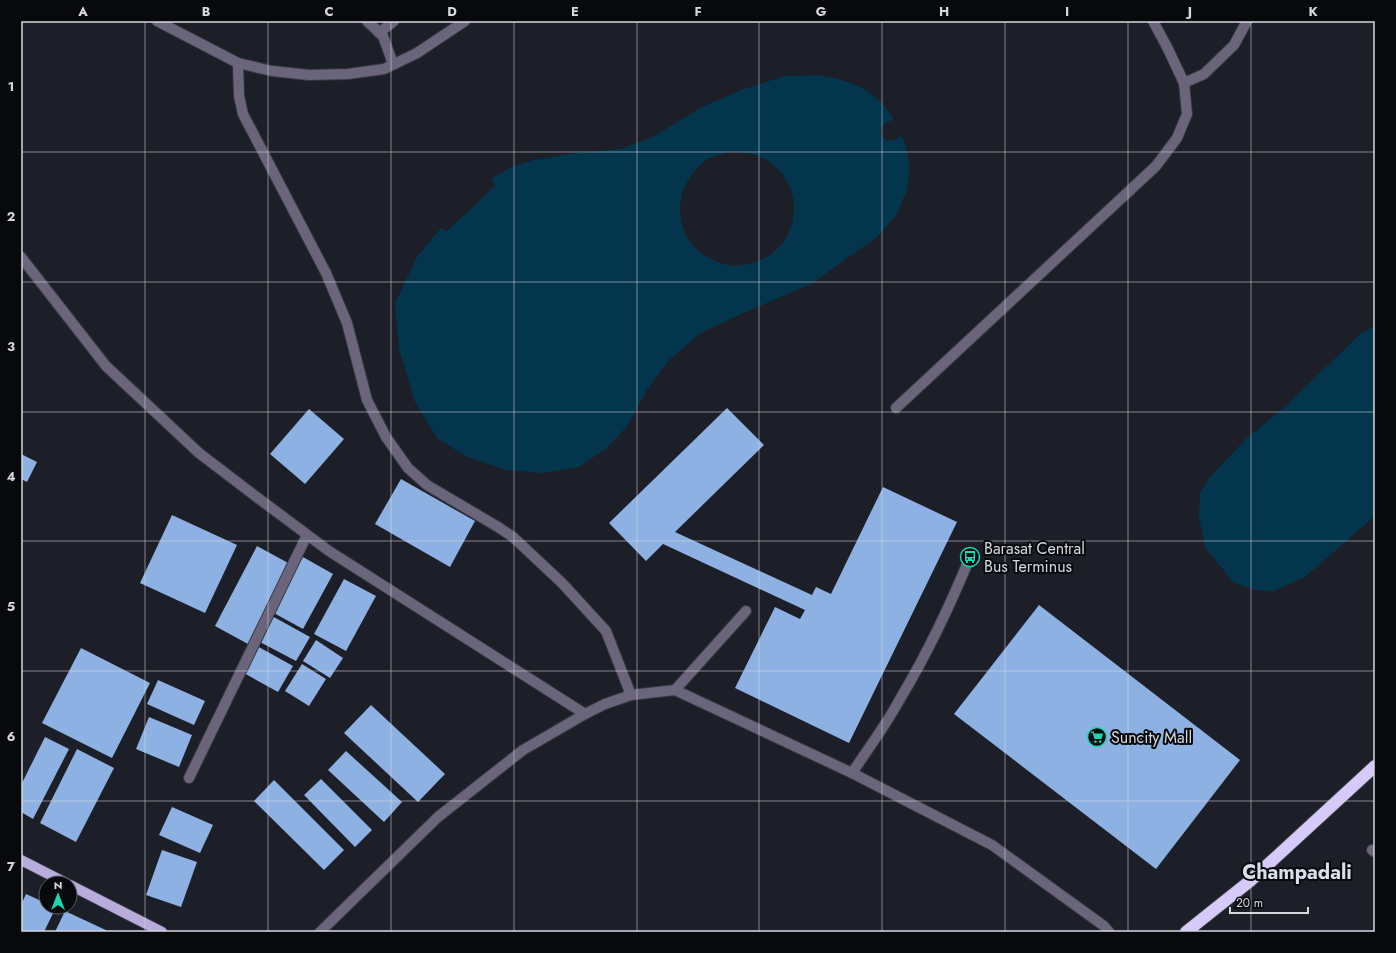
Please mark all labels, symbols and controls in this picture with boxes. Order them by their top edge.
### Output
text: A [77,2,88,21]
text: B [202,2,211,21]
text: C [324,2,334,21]
text: D [447,2,457,21]
text: E [571,2,579,21]
text: F [694,2,702,21]
text: G [816,2,827,21]
text: H [939,2,949,21]
text: I [1065,2,1069,21]
text: J [1185,2,1192,21]
text: K [1308,2,1318,21]
text: 1 [8,77,14,96]
text: 2 [7,207,15,226]
text: 3 [7,337,15,356]
text: 4 [6,467,16,486]
place label: Barasat Central Bus Terminus [984,537,1085,578]
bus stop icon: Barasat Central Bus Terminus [959,546,981,568]
text: 5 [7,597,15,616]
supermarket icon: Suncity Mall [1086,726,1108,748]
place label: Suncity Mall [1111,726,1192,749]
text: 6 [7,727,16,746]
text: 7 [7,857,15,876]
district label: Champadali [1242,858,1352,887]
north arrow [38,875,78,915]
text: N [54,877,62,893]
scale bar [1230,889,1308,915]
text: 20 m [1236,894,1263,912]

